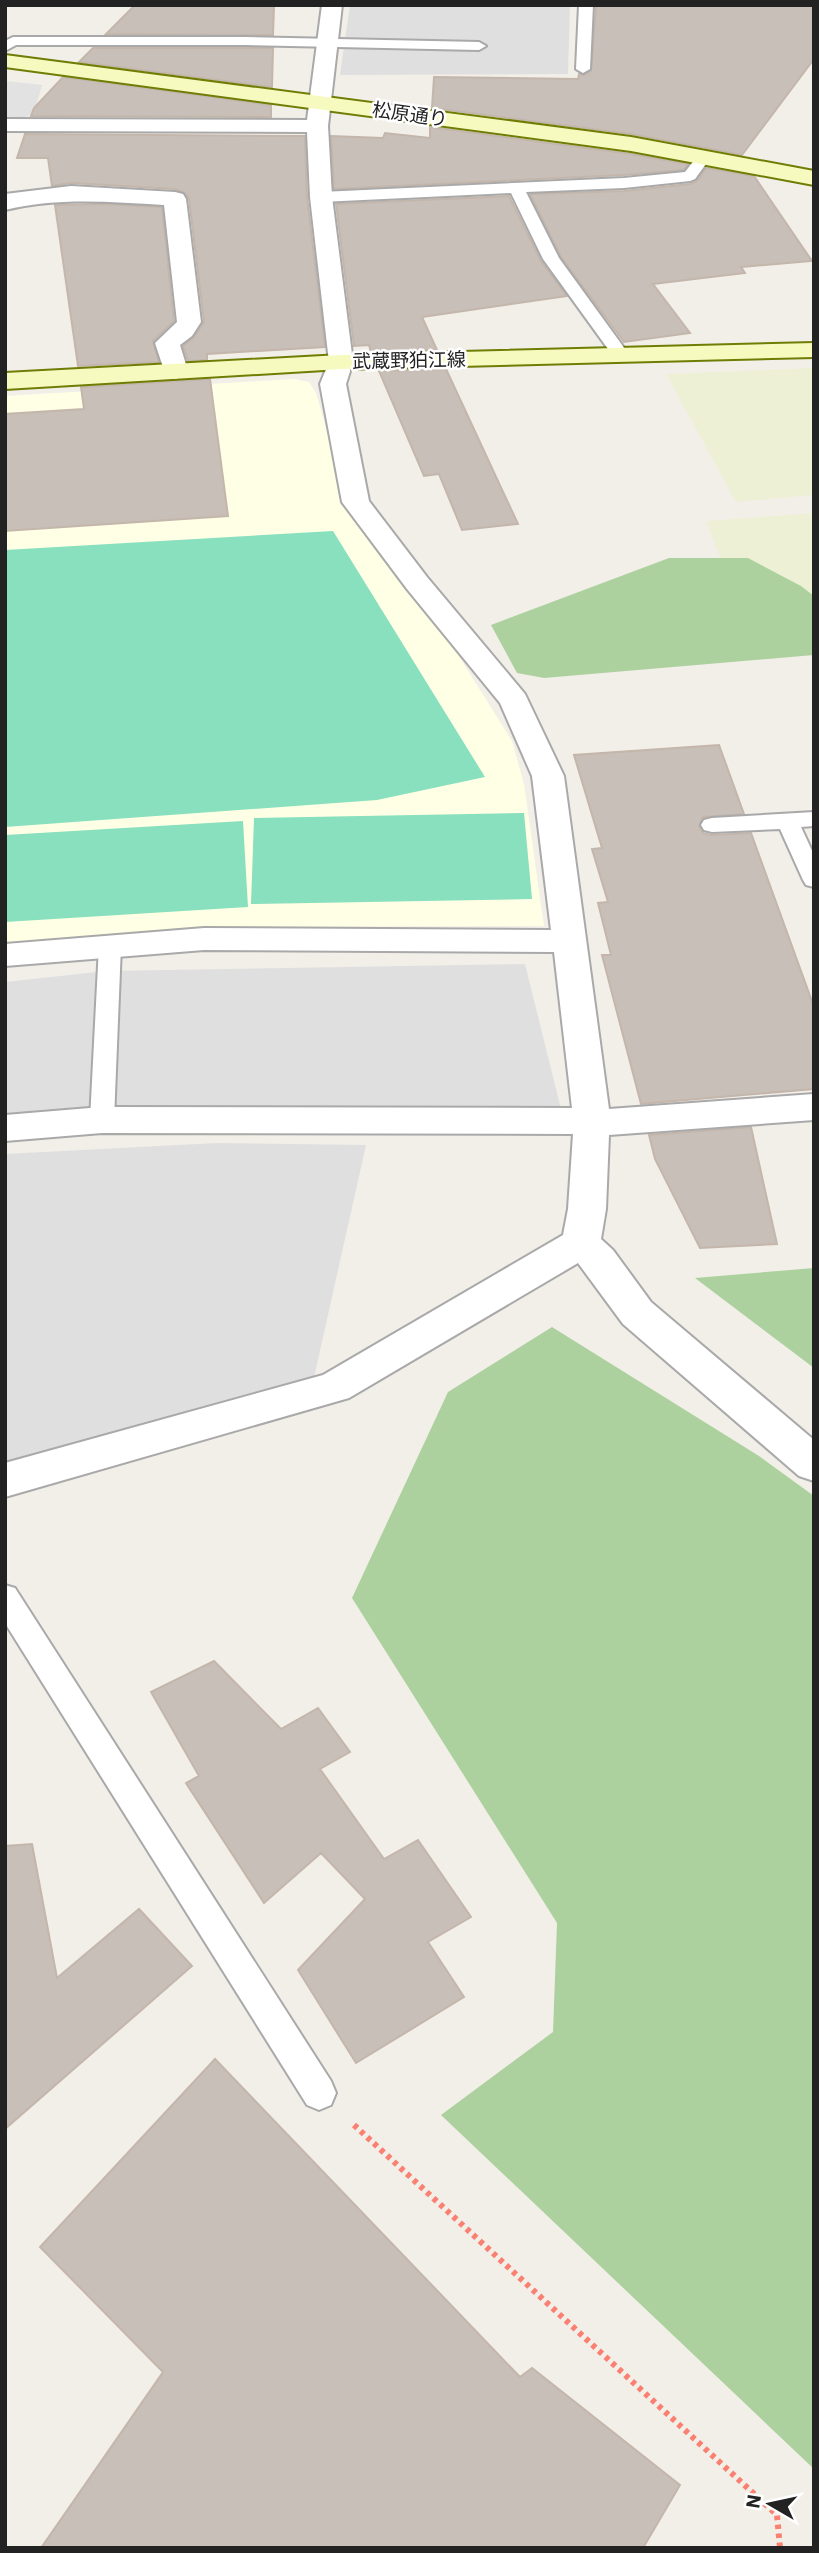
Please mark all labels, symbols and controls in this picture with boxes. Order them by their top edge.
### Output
street label: 松原通り [371,97,449,131]
street label: 武蔵野狛江線 [352,347,466,373]
north arrow [735,2469,805,2539]
text: N [740,2493,766,2510]

